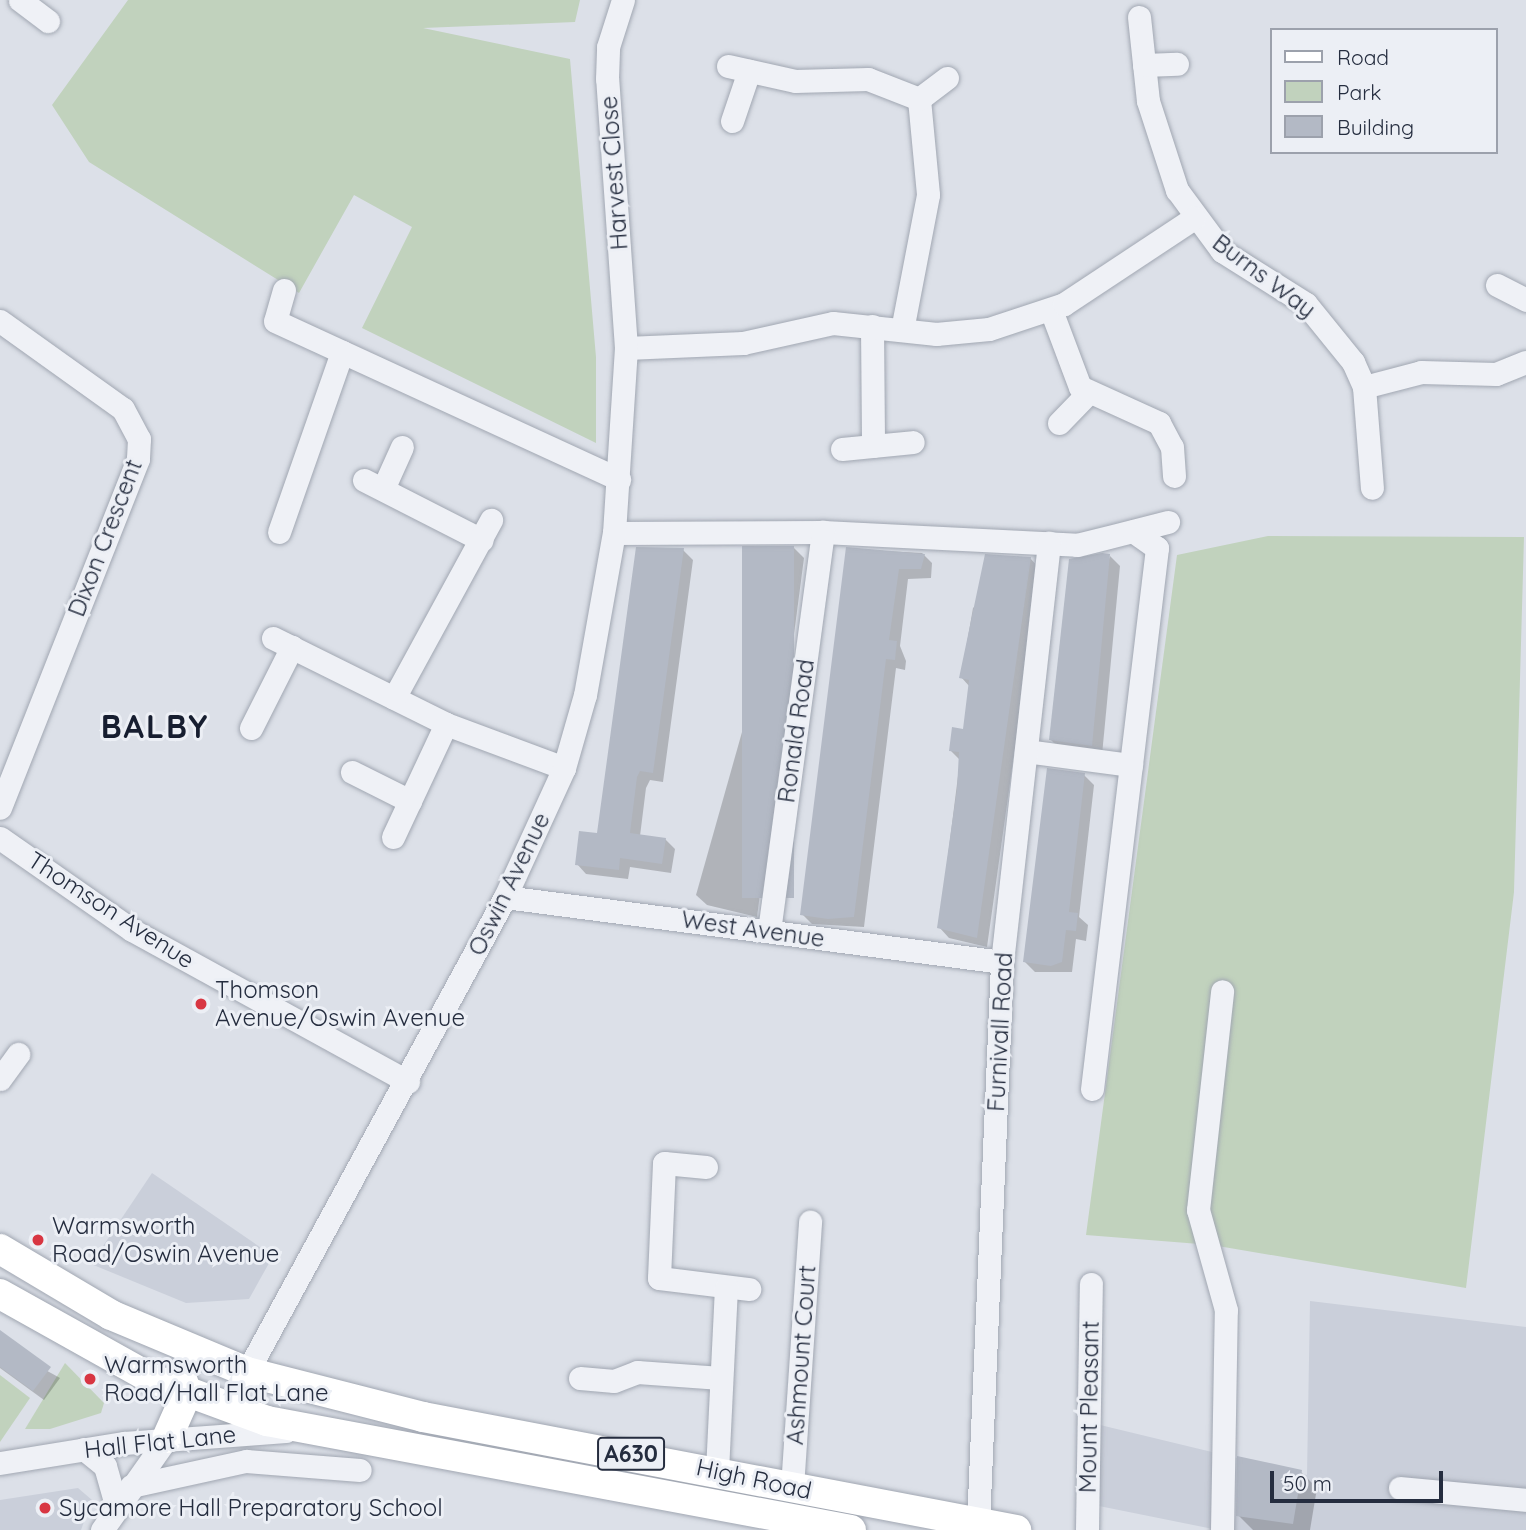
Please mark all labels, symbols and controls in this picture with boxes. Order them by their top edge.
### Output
legend [1270,28,1498,154]
text: Road [1337,44,1389,70]
text: Park [1337,79,1381,105]
street label: Harvest Close [594,95,634,251]
text: Building [1337,114,1414,140]
street label: Burns Way [1207,228,1321,324]
street label: Dixon Crescent [62,455,148,621]
street label: Ronald Road [772,657,820,805]
district label: BALBY [101,707,209,745]
street label: Oswin Avenue [462,808,556,960]
street label: Thomson Avenue [22,845,200,975]
street label: West Avenue [679,905,827,953]
street label: Furnivall Road [981,952,1019,1112]
place label: Thomson Avenue/Oswin Avenue [215,976,465,1032]
marker: Thomson Avenue/Oswin Avenue [193,996,209,1012]
place label: Warmsworth Road/Oswin Avenue [52,1212,279,1268]
marker: Warmsworth Road/Oswin Avenue [30,1232,46,1248]
street label: Ashmount Court [780,1264,822,1446]
street label: Mount Pleasant [1073,1321,1105,1493]
place label: Warmsworth Road/Hall Flat Lane [104,1351,329,1407]
marker: Warmsworth Road/Hall Flat Lane [82,1371,98,1387]
street label: Hall Flat Lane [83,1420,237,1464]
road number: A630 [596,1434,666,1474]
street label: High Road [694,1453,814,1505]
scale bar [1274,1456,1447,1500]
text: 50 m [1283,1470,1332,1496]
place label: Sycamore Hall Preparatory School [59,1494,443,1522]
marker: Sycamore Hall Preparatory School [37,1500,53,1516]

